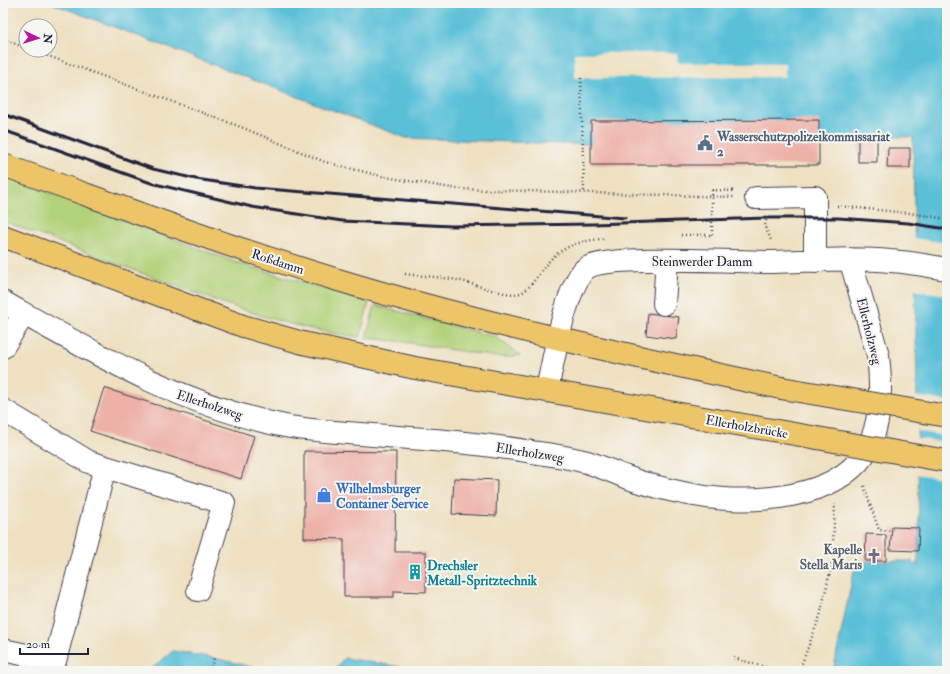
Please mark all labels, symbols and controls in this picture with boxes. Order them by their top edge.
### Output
north arrow [18,18,58,58]
text: N [41,32,54,45]
place label: Wasserschutzpolizeikommissariat 2 [716,129,891,160]
public building icon: Wasserschutzpolizeikommissariat 2 [696,134,714,152]
street label: Roßdamm [249,246,306,278]
street label: Steinwerder Damm [652,254,752,270]
street label: Ellerholzweg [853,296,885,367]
street label: Ellerholzweg [175,387,245,423]
street label: Ellerholzbrücke [704,412,790,442]
street label: Ellerholzweg [495,440,566,466]
place label: Wilhelmsburger Container Service [335,481,429,512]
shop icon: Wilhelmsburger Container Service [315,486,333,504]
place label: Kapelle Stella Maris [800,542,863,573]
church icon: Kapelle Stella Maris [865,547,883,565]
place label: Drechsler Metall-Spritztechnik [426,558,538,590]
building icon: Drechsler Metall-Spritztechnik [406,563,424,581]
scale bar [20,630,88,656]
text: 20 m [26,637,51,652]

